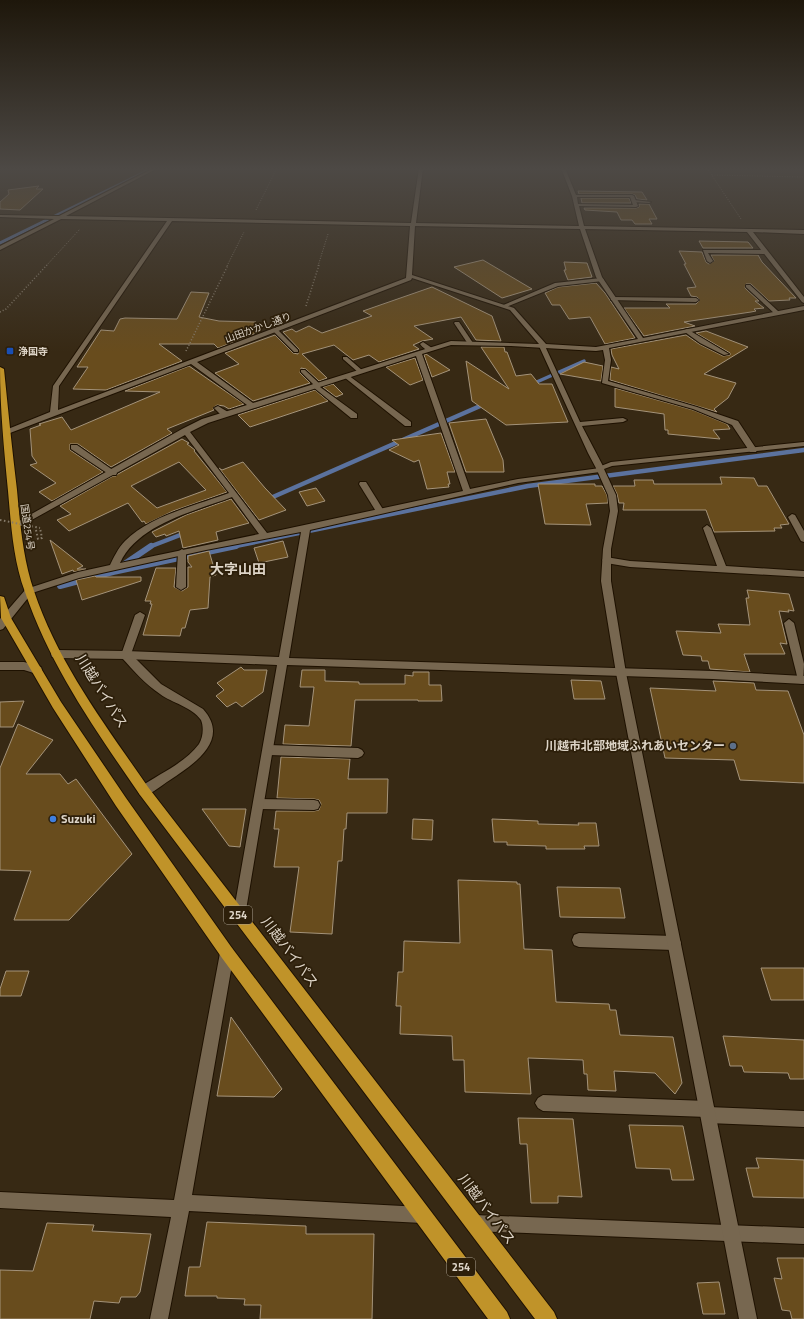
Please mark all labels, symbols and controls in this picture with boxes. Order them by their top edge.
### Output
street label: 山田かかし通り [223,308,294,346]
place label: 浄国寺 [18,344,48,359]
marker: 浄国寺 [5,346,15,356]
street label: 国道254号 [17,503,38,551]
district label: 大字山田 [210,558,266,579]
street label: 川越バイパス [71,650,134,732]
place label: 川越市北部地域ふれあいセンター [545,736,725,755]
marker: 川越市北部地域ふれあいセンター [728,741,738,751]
place label: Suzuki [61,809,96,828]
marker: Suzuki [48,814,58,824]
road number: 254 [224,906,252,924]
street label: 川越バイパス [257,912,324,991]
street label: 川越バイパス [454,1169,521,1248]
road number: 254 [447,1258,475,1276]

